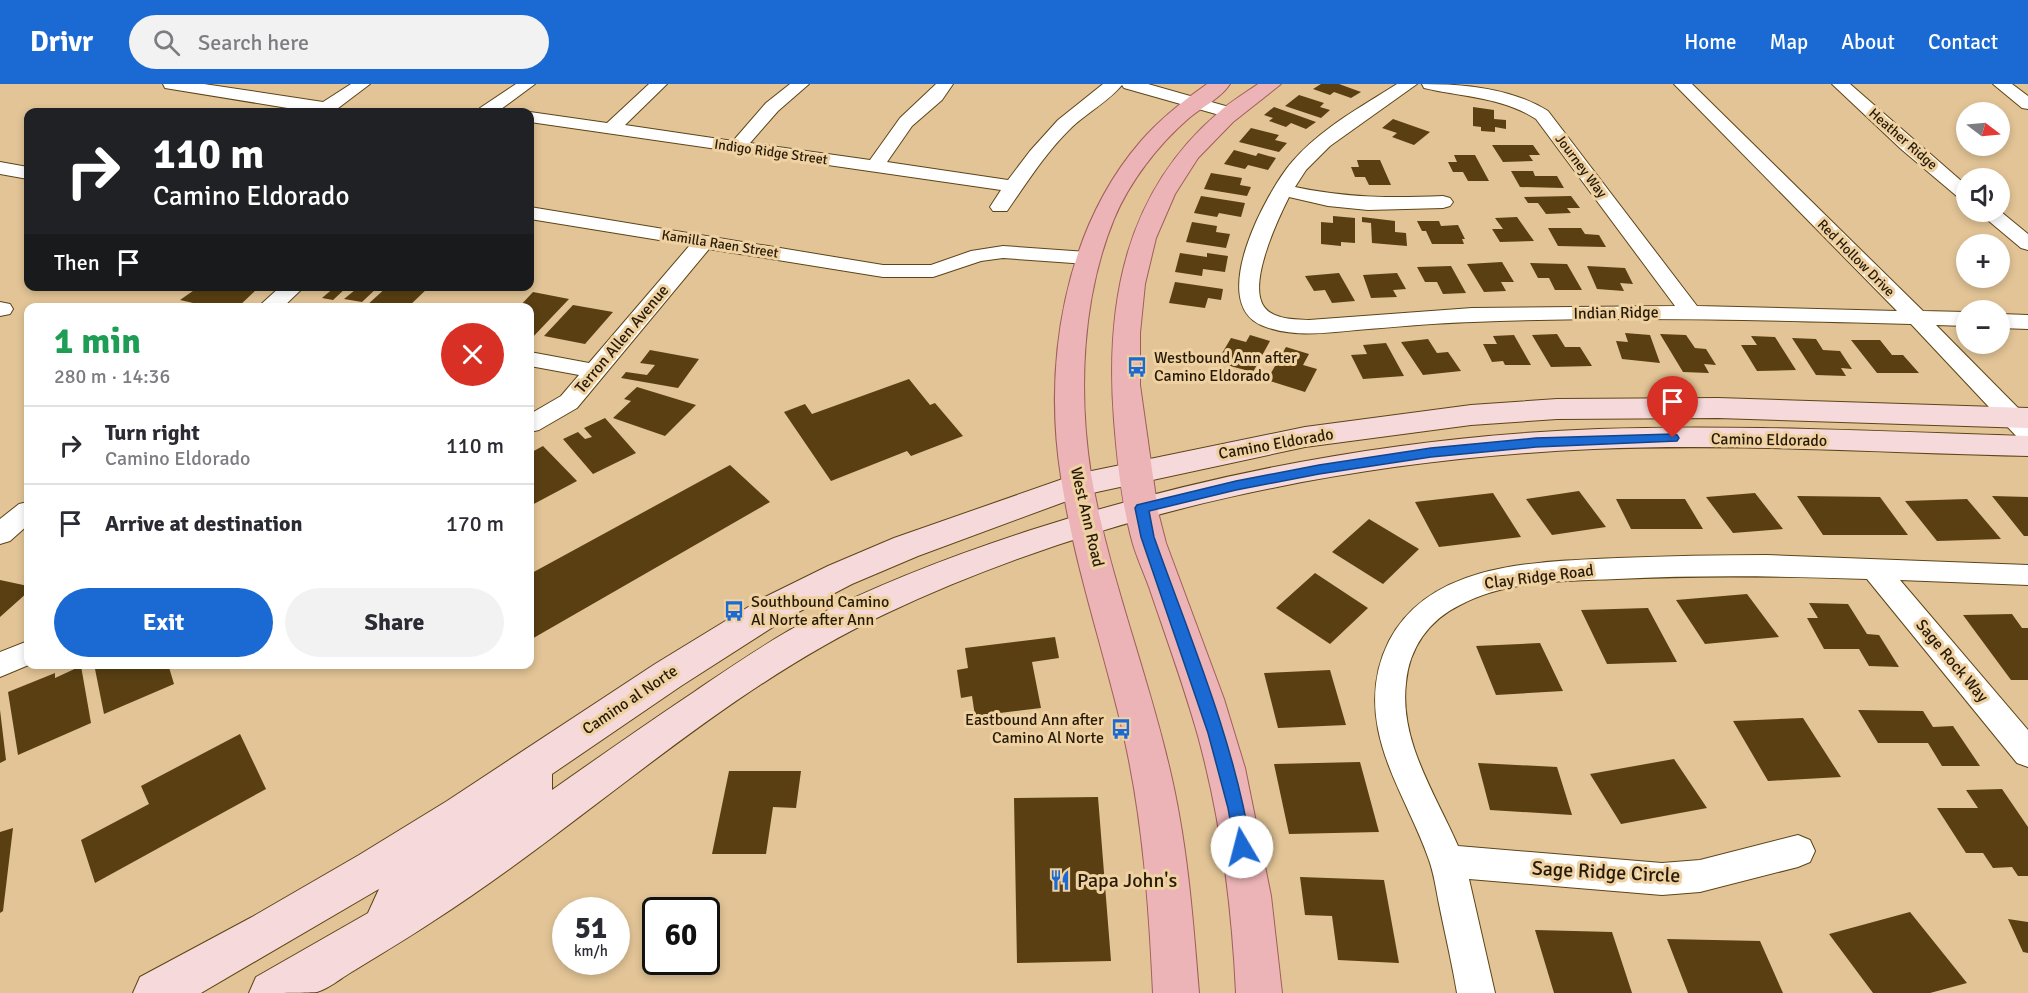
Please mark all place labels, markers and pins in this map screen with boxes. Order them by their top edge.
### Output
place label: Westbound Ann after Camino Eldorado [1154,348,1297,386]
bus stop icon: Westbound Ann after Camino Eldorado [1125,355,1149,379]
pin [1647,376,1698,438]
place label: Southbound Camino Al Norte after Ann [751,592,889,630]
bus stop icon: Southbound Camino Al Norte after Ann [722,599,746,623]
place label: Eastbound Ann after Camino Al Norte [965,710,1104,748]
bus stop icon: Eastbound Ann after Camino Al Norte [1109,717,1133,741]
restaurant icon: Papa John's [1048,868,1072,892]
place label: Papa John's [1077,868,1177,893]

